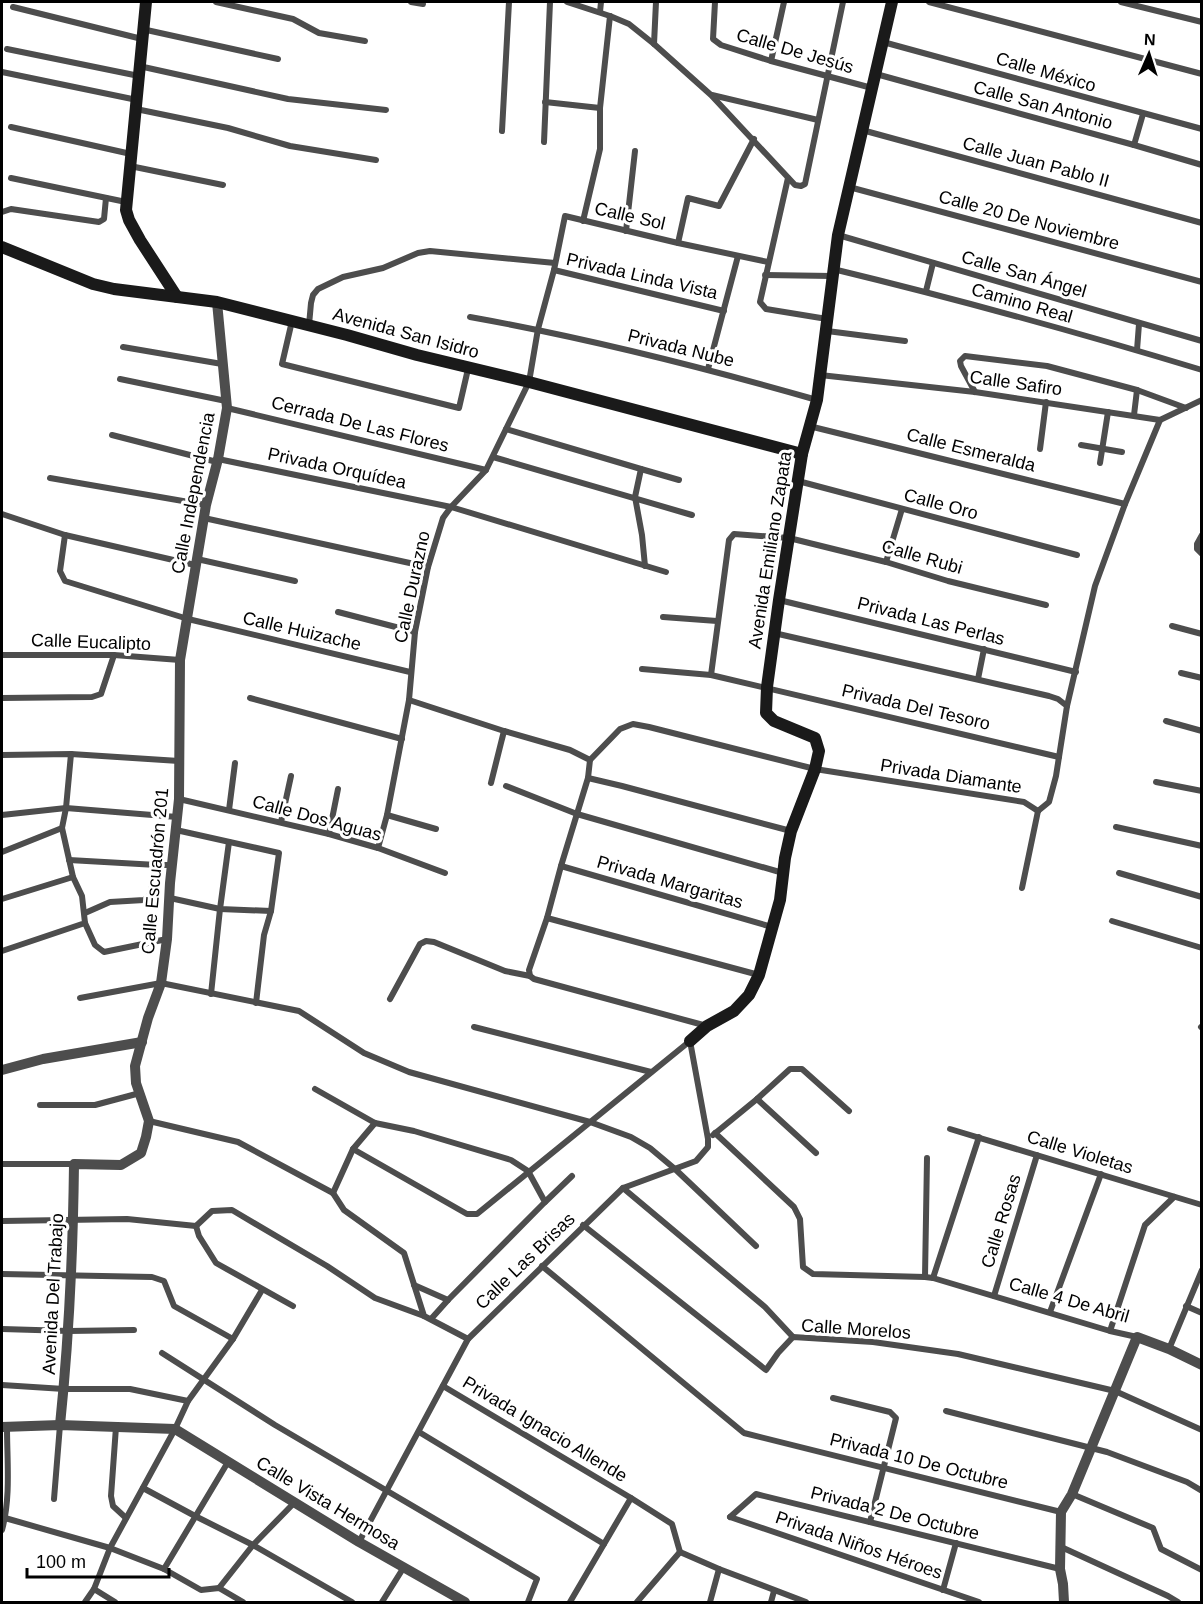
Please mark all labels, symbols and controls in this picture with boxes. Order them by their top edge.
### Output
north arrow [1119,24,1179,84]
street label: Calle De Jesús [734,25,856,77]
text: N [1144,31,1156,48]
street label: Calle México [994,48,1098,96]
street label: Calle San Antonio [971,77,1115,133]
street label: Calle Juan Pablo II [960,133,1112,191]
street label: Calle 20 De Noviembre [937,186,1121,254]
street label: Calle Sol [593,198,667,234]
street label: Calle San Ángel [959,247,1089,301]
street label: Privada Linda Vista [564,249,721,303]
street label: Camino Real [969,279,1075,327]
street label: Avenida San Isidro [331,304,481,362]
street label: Privada Nube [626,325,736,371]
street label: Calle Safiro [969,367,1063,399]
street label: Cerrada De Las Flores [269,392,451,456]
street label: Calle Independencia [168,410,219,575]
street label: Calle Esmeralda [905,424,1038,476]
street label: Privada Orquídea [266,444,409,493]
street label: Avenida Emiliano Zapata [744,449,796,650]
street label: Calle Oro [902,485,980,523]
street label: Calle Durazno [390,529,434,645]
street label: Calle Rubi [879,536,965,578]
street label: Privada Las Perlas [855,593,1007,649]
street label: Calle Huizache [241,608,363,654]
street label: Calle Eucalipto [31,630,151,654]
street label: Privada Del Tesoro [840,680,992,734]
street label: Privada Diamante [879,755,1023,797]
street label: Calle Escuadrón 201 [138,787,172,955]
street label: Calle Dos Aguas [250,791,384,845]
street label: Privada Margaritas [595,852,745,912]
street label: Calle Violetas [1025,1126,1135,1178]
street label: Calle Rosas [977,1172,1025,1270]
street label: Calle Las Brisas [471,1209,579,1313]
street label: Avenida Del Trabajo [39,1213,67,1375]
street label: Calle 4 De Abril [1007,1273,1131,1327]
street label: Calle Morelos [800,1315,912,1343]
street label: Privada Ignacio Allende [459,1372,631,1486]
street label: Privada 10 De Octubre [828,1429,1010,1493]
street label: Calle Vista Hermosa [253,1452,404,1554]
street label: Privada 2 De Octubre [809,1482,981,1544]
street label: Privada Niños Héroes [773,1507,945,1583]
scale bar [27,1541,170,1579]
text: 100 m [36,1552,86,1572]

